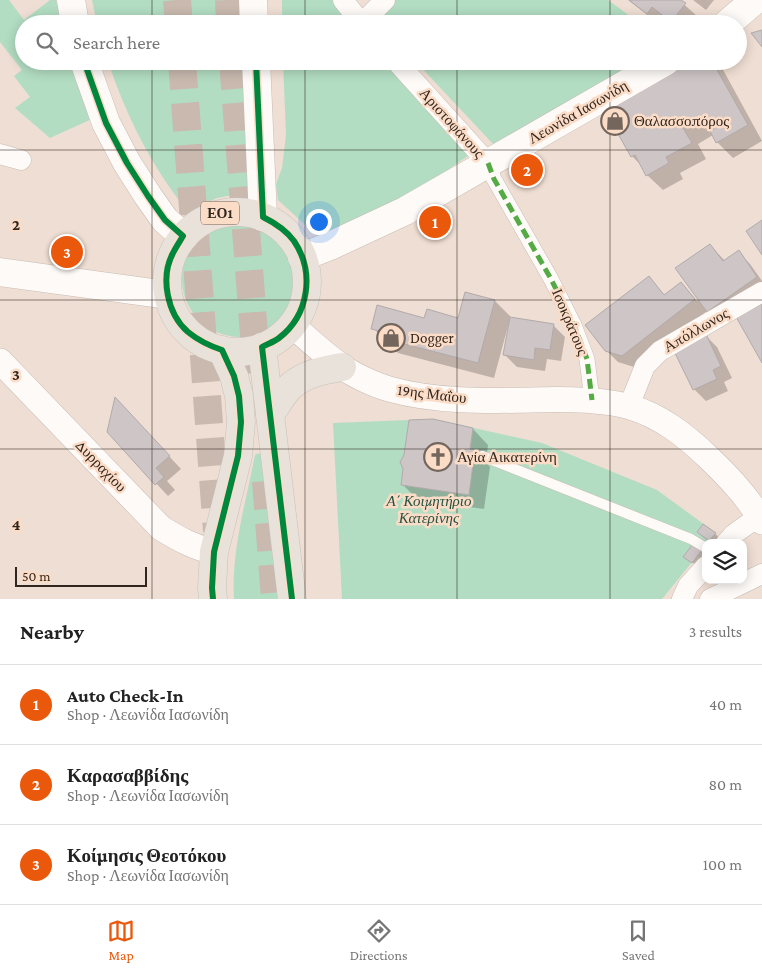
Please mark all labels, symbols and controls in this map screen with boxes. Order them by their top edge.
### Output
search box [15,15,747,70]
icon: search [33,29,61,57]
text: Search here [73,32,160,53]
street label: Λεωνίδα Ιασωνίδη [525,77,631,147]
street label: Αριστοφάνους [417,85,487,161]
shop icon: Θαλασσοπόρος [600,106,630,136]
place label: Θαλασσοπόρος [634,113,729,129]
pin: 2 [511,151,543,189]
road number: ΕΟ1 [201,202,239,224]
pin: 1 [419,203,451,241]
your location [306,209,332,235]
text: 2 [12,216,20,233]
pin: 3 [51,233,83,271]
street label: Ισοκράτους [549,286,591,358]
street label: Απόλλωνος [661,305,731,355]
shop icon: Dogger [376,323,406,353]
place label: Dogger [410,330,454,347]
text: 3 [12,366,20,383]
street label: 19ης Μαΐου [397,382,467,406]
street label: Δυρραχίου [73,437,129,495]
church icon: Αγία Αικατερίνη [423,442,453,472]
place label: Αγία Αικατερίνη [457,449,557,465]
park label: Α΄ Κοιμητήριο Κατερίνης [386,493,472,526]
text: 4 [12,516,21,533]
map controls [702,539,747,584]
button: layers [702,539,747,584]
scale bar [15,564,148,587]
text: 50 m [22,568,50,584]
text: Nearby [20,620,84,644]
text: 3 results [689,623,742,640]
text: Auto Check-In [67,685,184,706]
text: 1 [33,696,39,713]
text: 40 m [709,696,742,713]
text: Shop · Λεωνίδα Ιασωνίδη [67,706,229,723]
text: Καρασαββίδης [67,765,188,786]
text: 2 [32,776,40,793]
text: 80 m [708,776,742,793]
text: Shop · Λεωνίδα Ιασωνίδη [67,787,229,804]
text: Κοίμησις Θεοτόκου [67,845,226,866]
text: 3 [32,856,40,873]
text: 100 m [703,856,742,873]
text: Shop · Λεωνίδα Ιασωνίδη [67,867,229,884]
tab: Map [107,917,135,963]
tab: Directions [350,917,408,963]
tab: Saved [622,917,655,963]

